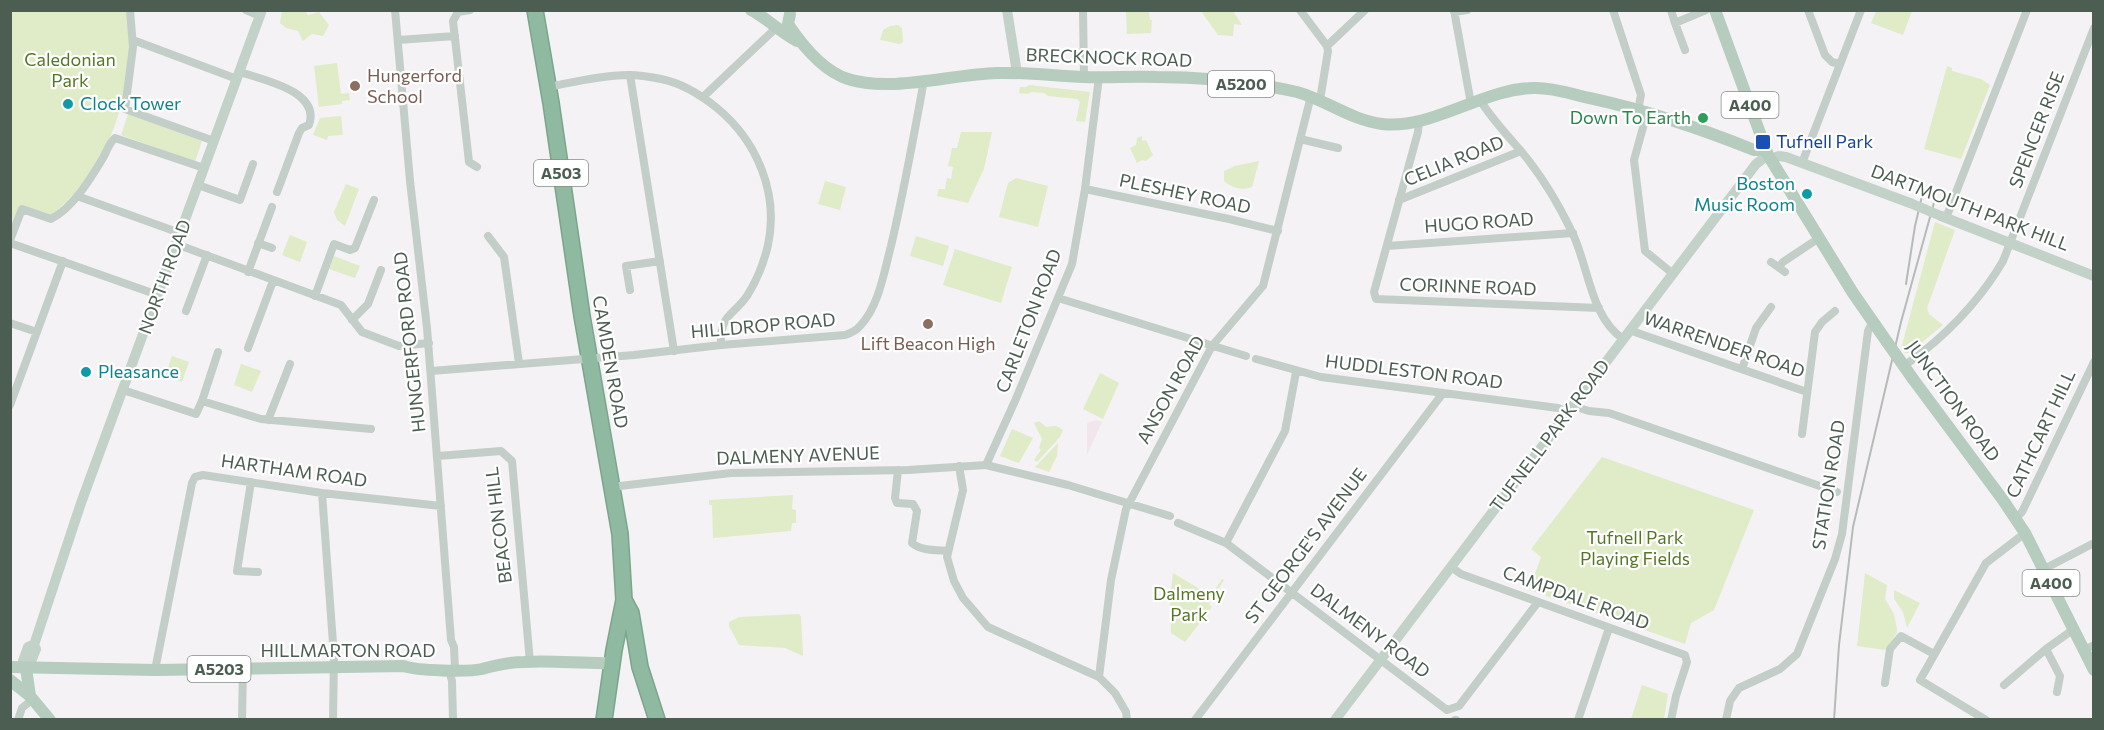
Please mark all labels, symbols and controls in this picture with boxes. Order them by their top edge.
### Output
street label: BRECKNOCK ROAD [1025,43,1193,71]
park label: Caledonian Park [24,48,116,91]
place label: Hungerford School [367,64,462,107]
street label: SPENCER RISE [2004,68,2068,191]
road number: A5200 [1208,71,1274,97]
marker: Hungerford School [348,79,362,93]
place label: Clock Tower [80,92,181,114]
road number: A400 [1722,92,1778,118]
marker: Clock Tower [61,97,75,111]
place label: Down To Earth [1570,106,1691,128]
marker: Down To Earth [1696,111,1710,125]
street label: CELIA ROAD [1400,130,1507,190]
place label: Tufnell Park [1776,130,1873,152]
marker: Tufnell Park [1754,133,1772,151]
street label: DARTMOUTH PARK HILL [1868,159,2073,255]
road number: A503 [534,160,588,186]
street label: PLESHEY ROAD [1117,168,1253,218]
place label: Boston Music Room [1694,172,1795,215]
marker: Boston Music Room [1800,187,1814,201]
street label: HUGO ROAD [1423,207,1534,237]
street label: NORTH ROAD [133,216,195,337]
street label: CARLETON ROAD [991,246,1066,396]
street label: HUNGERFORD ROAD [389,251,429,434]
street label: CORINNE ROAD [1399,273,1537,299]
street label: CAMDEN ROAD [588,294,634,430]
street label: WARRENDER ROAD [1641,306,1808,382]
street label: HILLDROP ROAD [690,308,836,342]
marker: Lift Beacon High [921,317,935,331]
place label: Lift Beacon High [860,332,996,354]
street label: ANSON ROAD [1131,332,1209,447]
street label: JUNCTION ROAD [1903,336,2005,465]
street label: HUDDLESTON ROAD [1324,349,1504,393]
street label: TUFNELL PARK ROAD [1485,355,1614,516]
place label: Pleasance [98,360,179,382]
marker: Pleasance [79,365,93,379]
street label: CATHCART HILL [2001,366,2079,501]
street label: STATION ROAD [1807,418,1849,551]
street label: DALMENY AVENUE [716,441,880,469]
street label: HARTHAM ROAD [220,449,369,491]
street label: ST GEORGE'S AVENUE [1240,463,1371,627]
street label: BEACON HILL [480,466,516,585]
park label: Tufnell Park Playing Fields [1580,526,1690,569]
street label: CAMPDALE ROAD [1500,560,1653,634]
road number: A400 [2022,570,2080,596]
street label: DALMENY ROAD [1307,578,1435,682]
park label: Dalmeny Park [1153,582,1225,625]
street label: HILLMARTON ROAD [261,639,435,661]
road number: A5203 [188,656,250,682]

